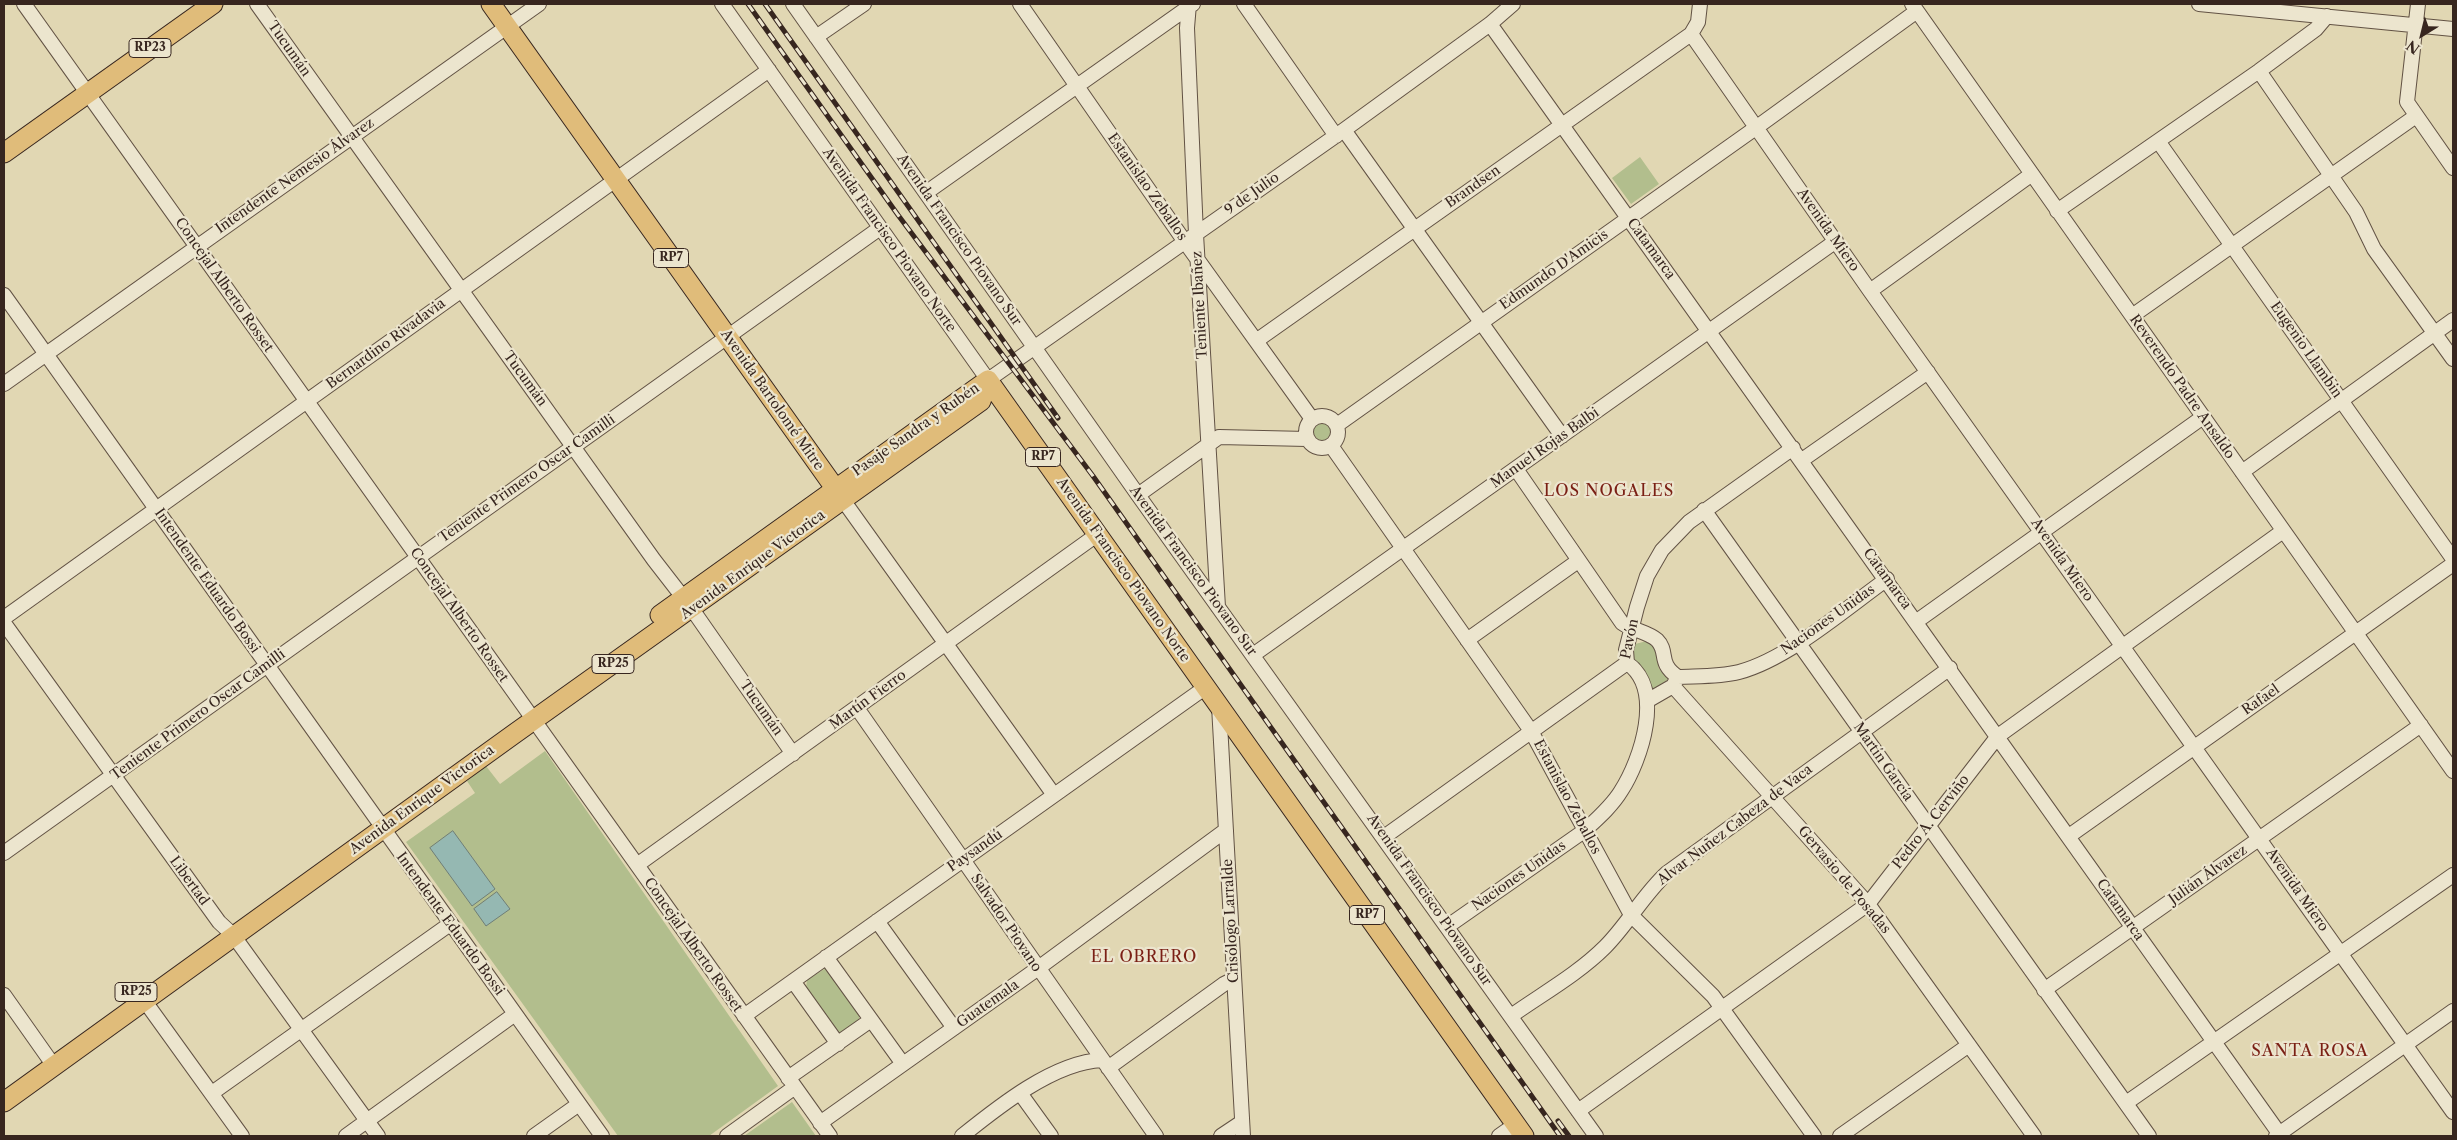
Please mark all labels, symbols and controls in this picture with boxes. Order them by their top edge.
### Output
north arrow [2397,10,2447,60]
street label: Tucumán [264,18,314,80]
text: N [2403,36,2423,58]
road number: RP23 [129,38,171,58]
street label: Intendente Nemesio Álvarez [213,115,377,237]
street label: Estanislao Zeballos [1104,130,1190,244]
street label: Avenida Francisco Piovano Norte [819,144,959,336]
street label: Avenida Francisco Piovano Sur [893,151,1025,329]
street label: Brandsen [1442,162,1504,212]
street label: 9 de Julio [1222,169,1282,219]
street label: Avenida Miero [1793,185,1863,275]
street label: Concejal Alberto Rosset [171,215,277,355]
street label: Catamarca [1623,215,1679,283]
street label: Edmundo D'Amicis [1497,226,1611,314]
road number: RP7 [654,248,688,268]
street label: Teniente Ibañez [1189,251,1211,359]
street label: Bernardino Rivadavia [323,295,449,393]
street label: Eugenio Llambin [2266,298,2346,402]
street label: Reverendo Padre Ansaldo [2126,312,2238,462]
street label: Avenida Bartolomé Mitre [717,326,827,474]
street label: Tucumán [499,348,551,410]
street label: Pasaje Sandra y Rubén [849,380,983,480]
street label: Manuel Rojas Balbi [1488,404,1602,492]
street label: Teniente Primero Oscar Camilli [436,411,618,547]
road number: RP7 [1026,448,1060,467]
street label: Avenida Francisco Piovano Norte [1053,474,1193,666]
district label: LOS NOGALES [1542,481,1676,501]
street label: Avenida Francisco Piovano Sur [1126,483,1260,659]
street label: Intendente Eduardo Bossi [151,505,263,657]
street label: Avenida Enrique Victorica [677,507,829,623]
street label: Avenida Miero [2027,515,2097,605]
street label: Concejal Alberto Rosset [406,545,512,685]
street label: Catamarca [1859,545,1915,613]
street label: Naciones Unidas [1778,581,1878,659]
street label: Pavón [1618,617,1642,661]
street label: Teniente Primero Oscar Camilli [107,646,289,784]
road number: RP25 [592,654,634,674]
street label: Martín Fierro [827,667,909,733]
street label: Tucumán [736,677,786,739]
street label: Rafael [2239,681,2283,719]
street label: Martín García [1850,719,1916,805]
street label: Estanislao Zeballos [1530,737,1604,857]
street label: Avenida Enrique Victorica [346,742,498,858]
street label: Alvar Nuñez Cabeza de Vaca [1654,761,1816,889]
street label: Pedro A. Cerviño [1889,772,1973,872]
street label: Avenida Francisco Piovano Sur [1363,811,1495,989]
street label: Gervasio de Posadas [1794,823,1894,937]
street label: Paysandú [944,826,1006,876]
street label: Naciones Unidas [1469,837,1569,915]
street label: Julián Álvarez [2166,842,2250,908]
street label: Avenida Miero [2262,845,2332,935]
street label: Intendente Eduardo Bossi [392,849,508,999]
street label: Libertad [166,853,212,909]
street label: Crisólogo Larralde [1219,859,1243,983]
street label: Salvador Piovano [967,871,1045,975]
street label: Concejal Alberto Rosset [640,875,746,1015]
street label: Catamarca [2093,876,2147,944]
road number: RP7 [1350,906,1384,924]
district label: EL OBRERO [1090,947,1198,967]
street label: Guatemala [954,976,1022,1032]
road number: RP25 [115,982,157,1002]
district label: SANTA ROSA [2250,1041,2370,1061]

